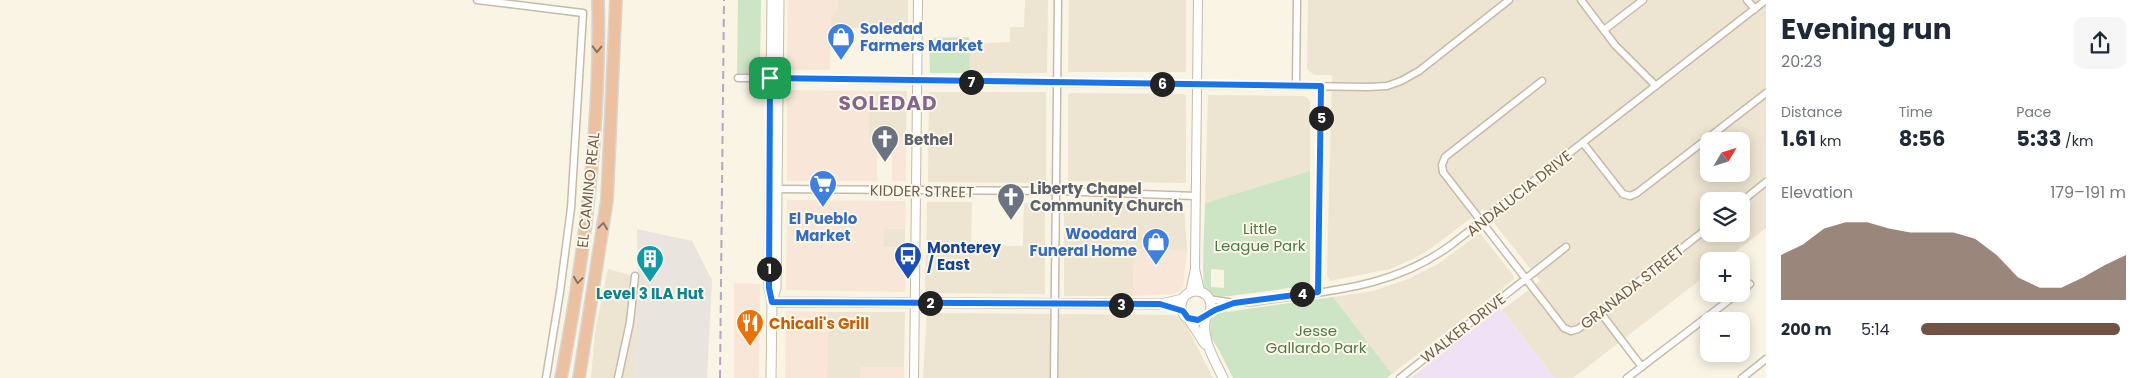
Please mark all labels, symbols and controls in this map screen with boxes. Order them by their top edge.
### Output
text: Evening run [1781,10,1952,49]
button: share [2074,17,2126,69]
place label: Soledad Farmers Market [860,18,983,56]
shop icon: Soledad Farmers Market [826,22,856,61]
one-way arrow [592,45,603,53]
text: 20:23 [1781,50,1822,73]
pin [749,57,791,99]
icon: arrive [756,64,784,92]
pin: 7 [958,70,984,94]
text: 7 [968,72,975,92]
pin: 6 [1150,72,1174,96]
text: 6 [1158,74,1167,94]
district label: SOLEDAD [838,89,938,117]
text: Distance [1781,102,1842,122]
text: Time [1899,102,1933,122]
text: Pace [2016,102,2051,122]
pin: 5 [1308,106,1334,130]
text: 5 [1317,108,1326,128]
church icon: Bethel [870,124,900,163]
text: 1.61 [1781,124,1816,153]
text: 8:56 [1899,124,1945,153]
text: 5:33 [2016,124,2061,153]
place label: Bethel [904,129,953,150]
street label: EL CAMINO REAL [571,131,605,249]
text: km [1816,131,1841,151]
text: /km [2061,131,2093,151]
north arrow [1700,132,1750,182]
map controls [1700,132,1750,362]
street label: ANDALUCIA DRIVE [1462,145,1576,241]
supermarket icon: El Pueblo Market [808,169,838,208]
place label: Liberty Chapel Community Church [1030,178,1183,216]
street label: KIDDER STREET [870,180,974,202]
text: Elevation [1781,181,1853,204]
text: 179–191 m [2050,181,2126,204]
church icon: Liberty Chapel Community Church [996,182,1026,221]
button: layers [1700,192,1750,242]
place label: El Pueblo Market [789,208,858,246]
park label: Little League Park [1214,218,1306,256]
one-way arrow [597,222,608,230]
place label: Woodard Funeral Home [1029,223,1137,261]
shop icon: Woodard Funeral Home [1141,227,1171,266]
place label: Monterey / East [927,237,1001,275]
street label: GRANADA STREET [1576,240,1688,334]
bus stop icon: Monterey / East [893,241,923,280]
building icon: Level 3 ILA Hut [635,244,665,283]
button: + [1700,252,1750,302]
pin: 1 [756,256,782,282]
text: 1 [767,259,772,279]
one-way arrow [573,277,584,285]
pin: 4 [1290,282,1314,306]
place label: Level 3 ILA Hut [596,283,704,304]
text: 4 [1298,284,1307,304]
street label: WALKER DRIVE [1416,288,1510,368]
pin: 2 [918,290,942,316]
pin: 3 [1108,292,1134,318]
text: 2 [927,293,935,313]
text: 3 [1117,295,1126,315]
restaurant icon: Chicali's Grill [735,308,765,347]
button: − [1700,312,1750,362]
place label: Chicali's Grill [769,313,869,334]
text: 200 m [1781,318,1831,341]
text: 5:14 [1861,318,1890,341]
park label: Jesse Gallardo Park [1266,320,1367,358]

